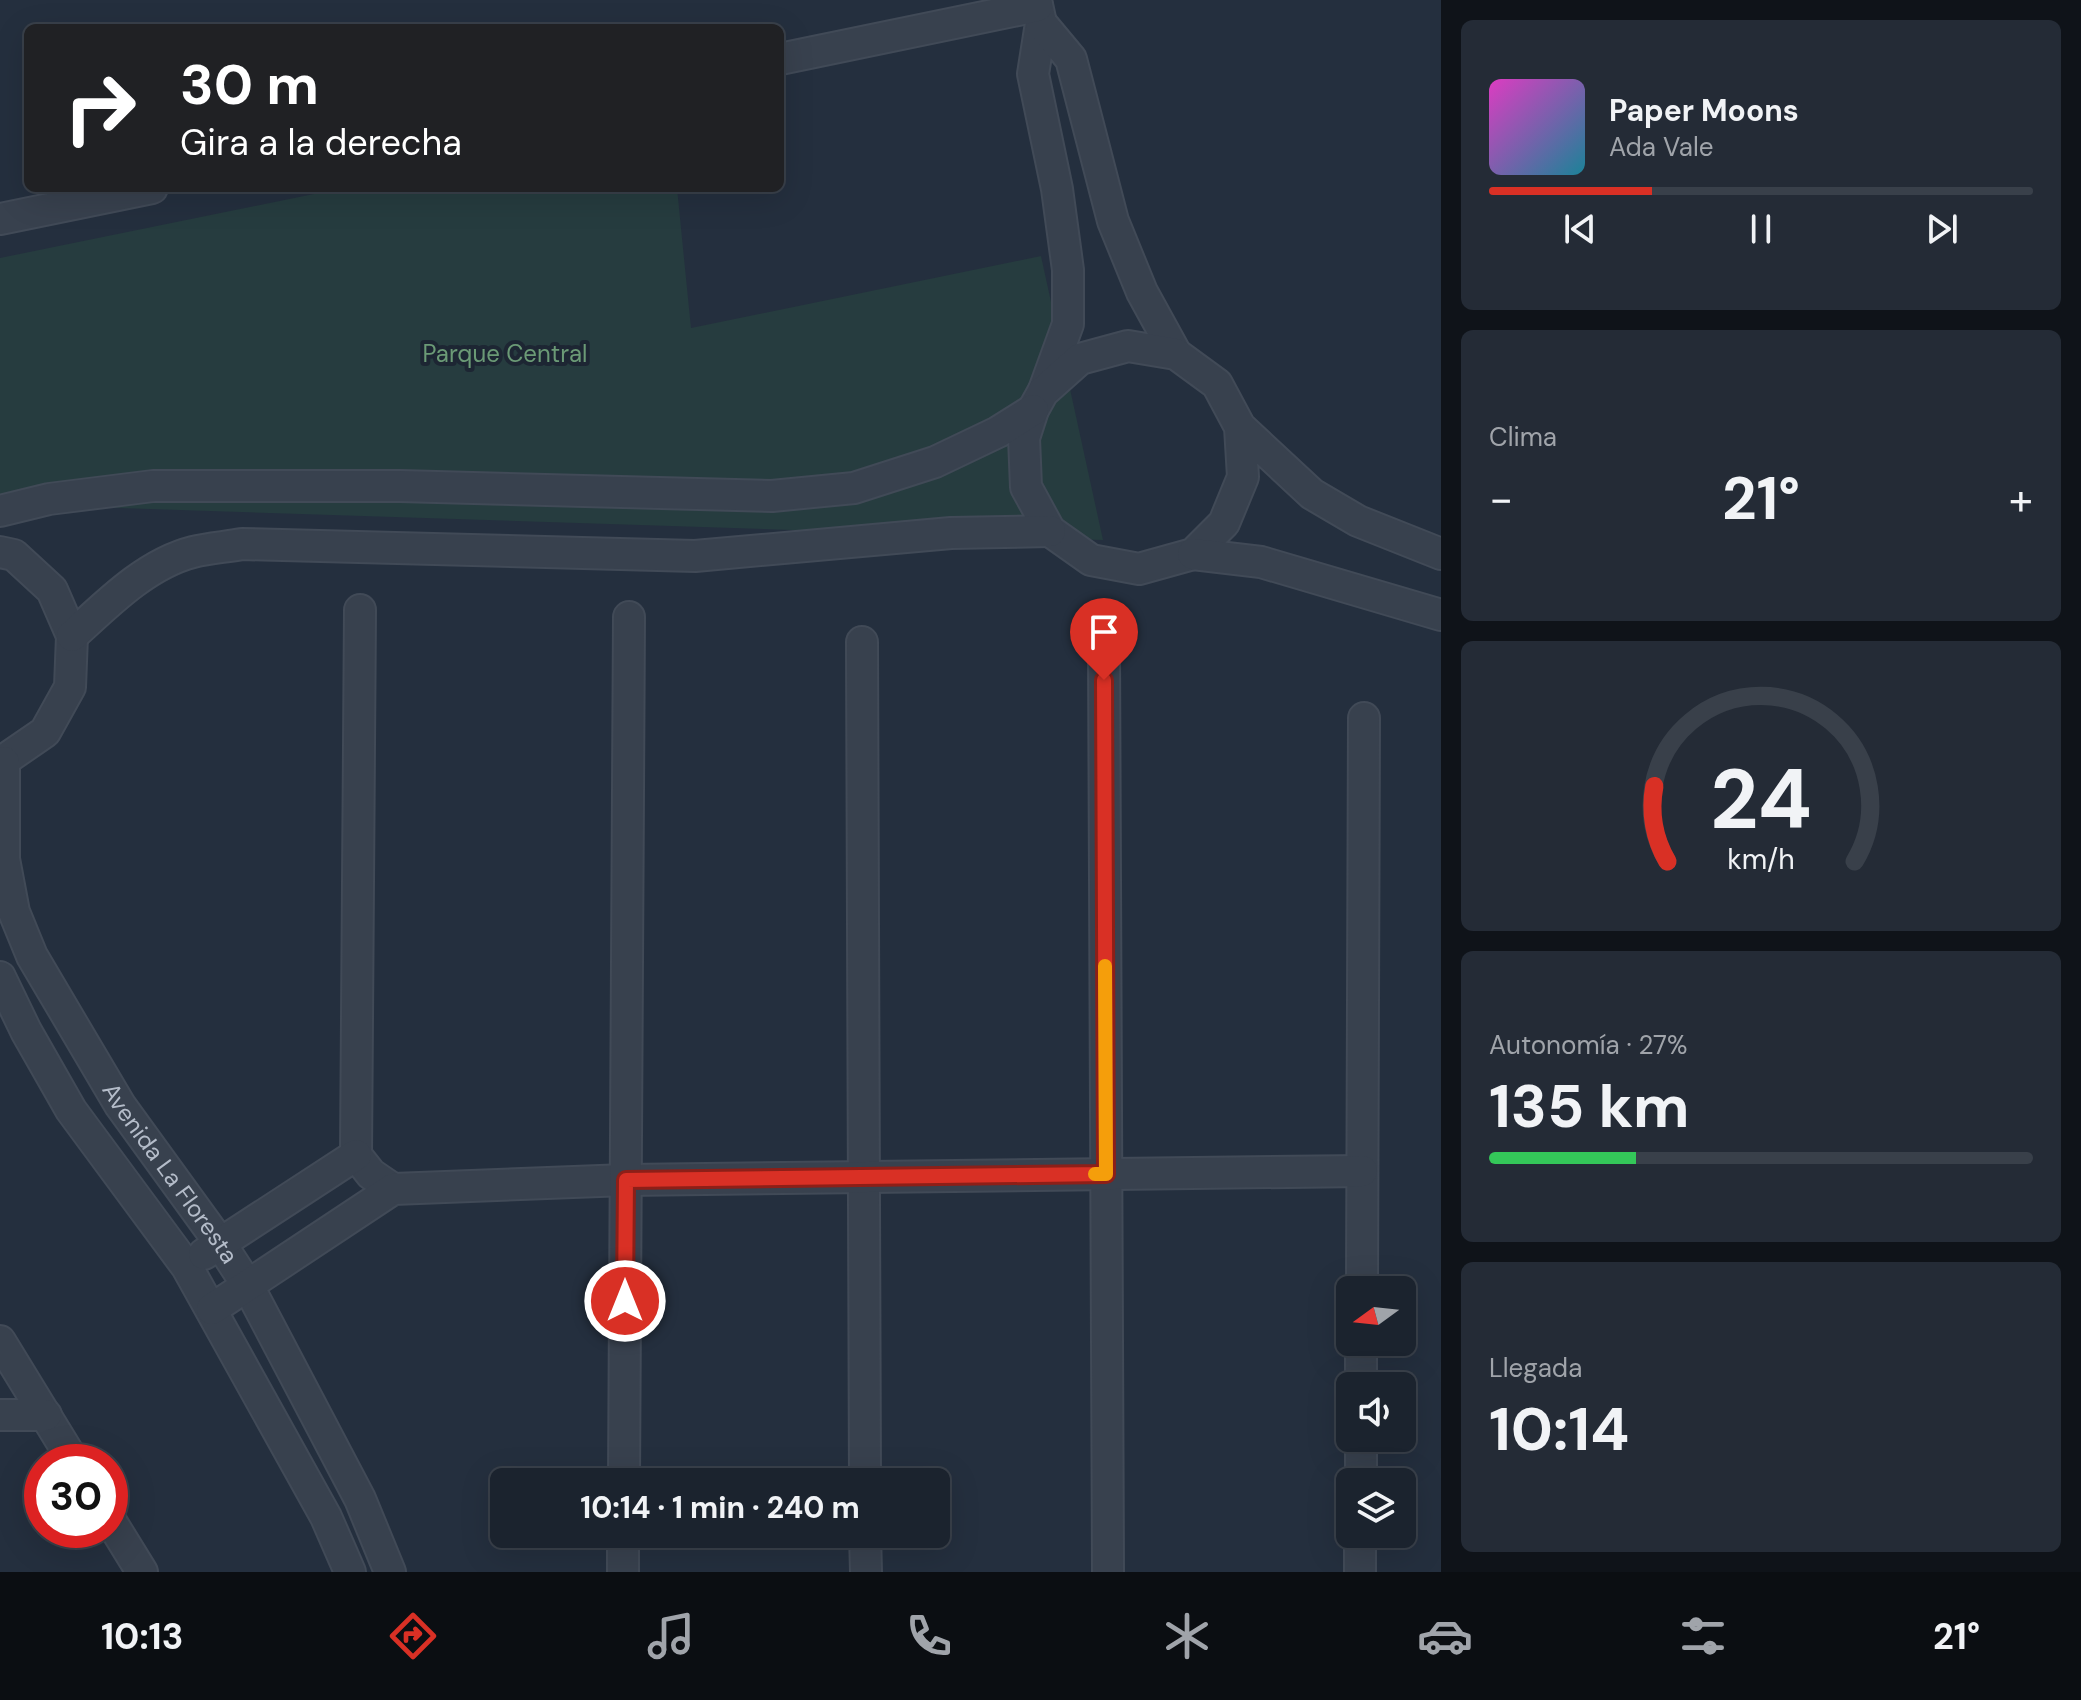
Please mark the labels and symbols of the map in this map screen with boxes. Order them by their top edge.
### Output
park label: Parque Central [423,338,587,369]
pin [1070,598,1138,680]
street label: Avenida La Floresta [95,1077,245,1269]
position arrow [583,1259,667,1343]
north arrow [1336,1276,1416,1356]
speed limit sign: 30 [24,1444,128,1548]

